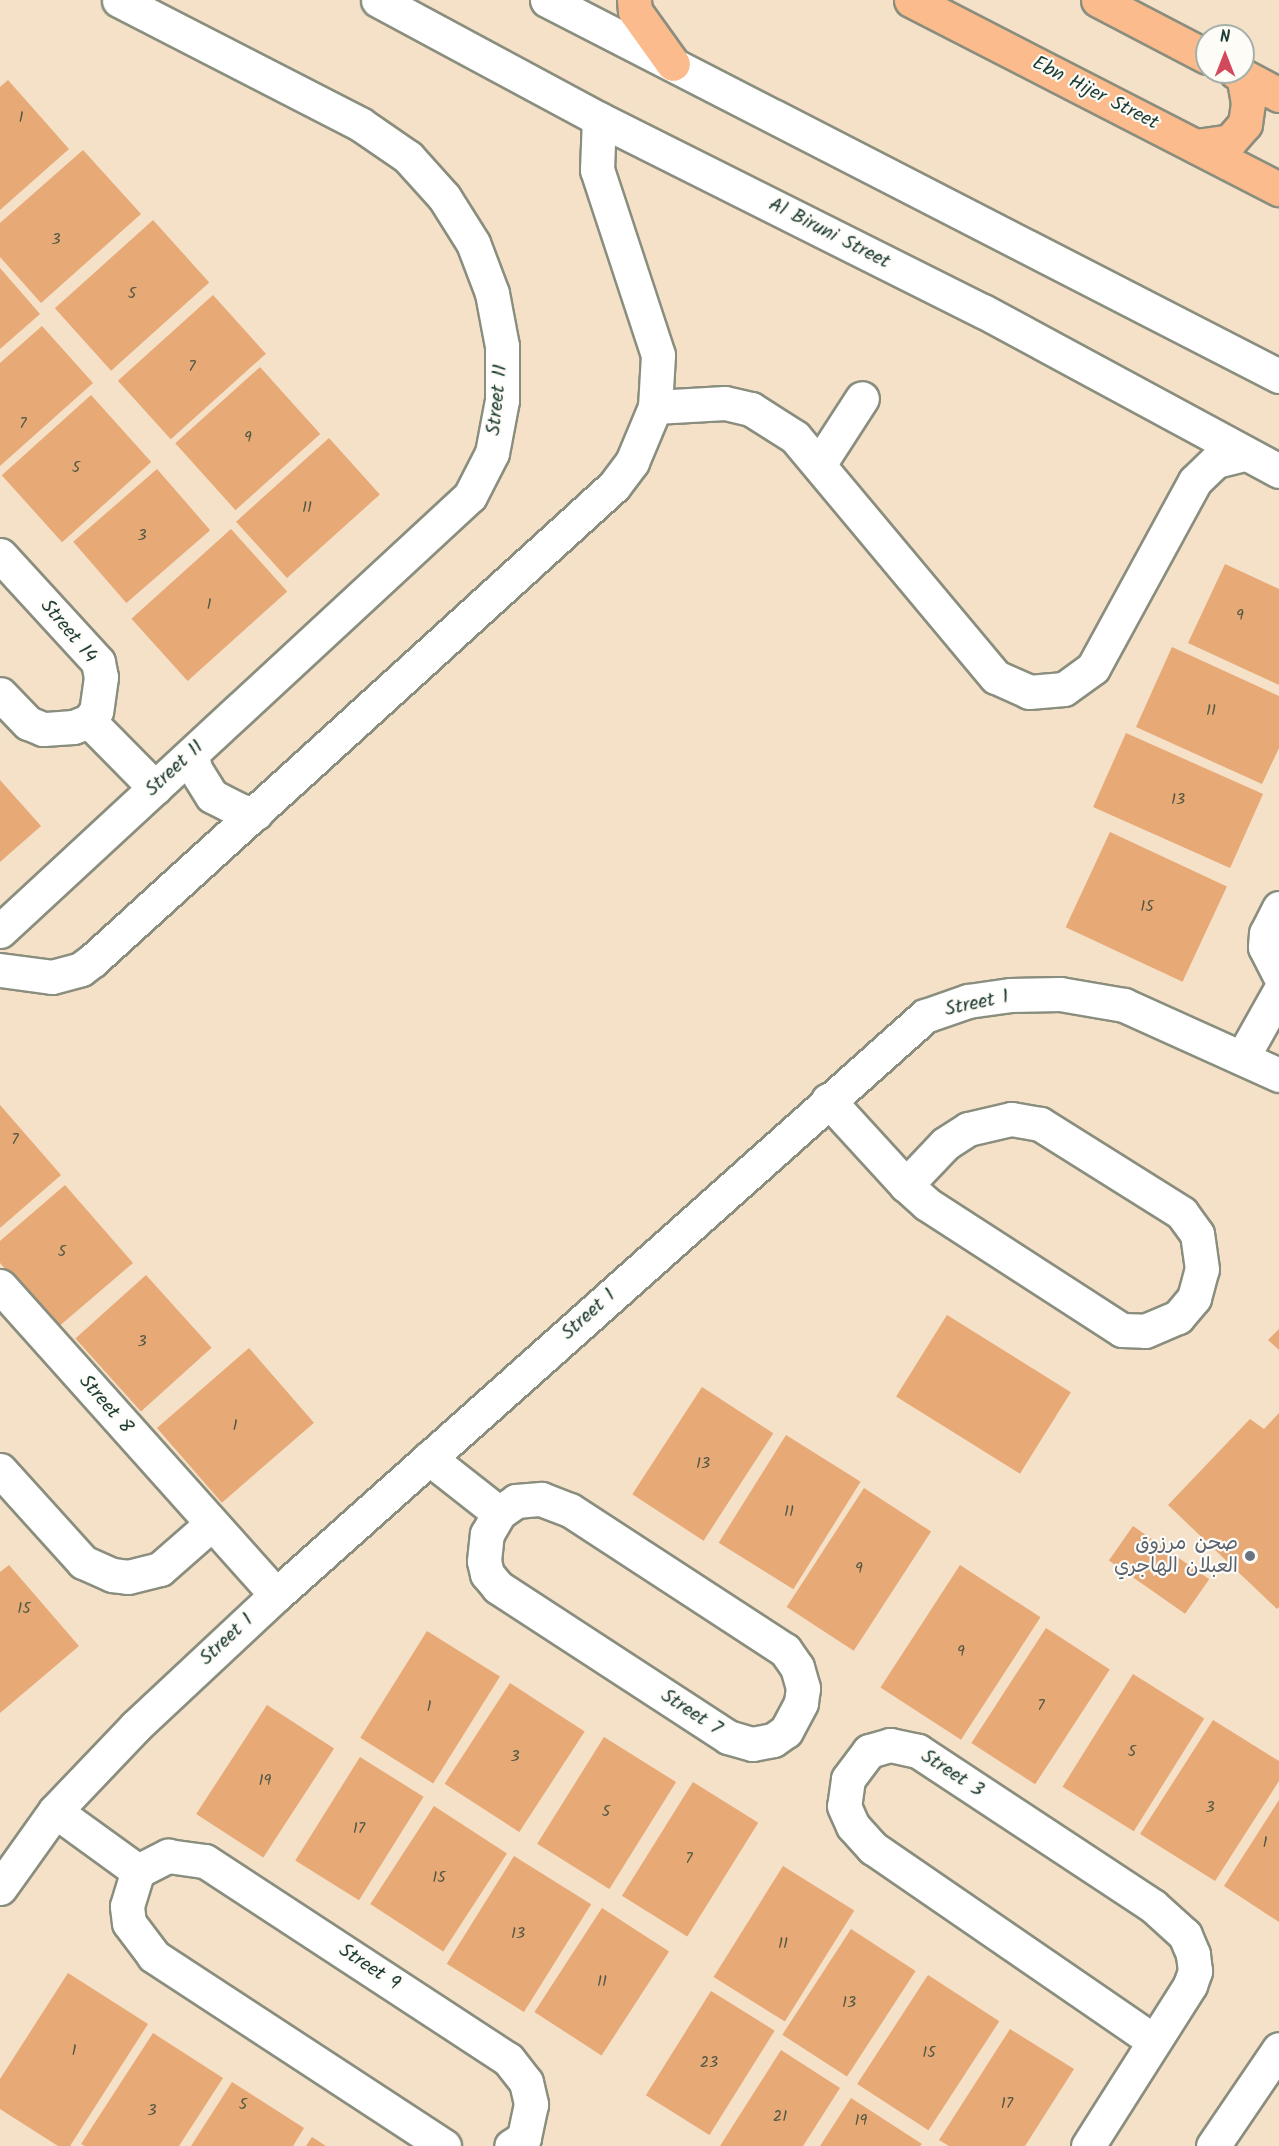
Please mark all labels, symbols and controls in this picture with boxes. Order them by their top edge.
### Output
north arrow [1195,24,1255,84]
text: N [1220,25,1230,50]
street label: Ebn Hijer Street [1028,52,1162,136]
house number: 1 [18,108,24,128]
street label: Al Biruni Street [764,193,894,275]
house number: 3 [51,230,61,250]
house number: 5 [128,284,136,304]
house number: 7 [188,357,196,377]
street label: Street 11 [482,363,514,437]
house number: 7 [19,414,27,434]
house number: 9 [244,428,252,448]
house number: 5 [72,458,80,478]
house number: 11 [302,498,312,518]
house number: 3 [137,526,147,546]
street label: Street 14 [34,595,102,669]
house number: 1 [206,595,212,615]
house number: 9 [1236,606,1244,626]
house number: 11 [1206,701,1216,721]
street label: Street 11 [141,736,209,802]
house number: 13 [1171,790,1185,810]
house number: 15 [1140,897,1154,917]
street label: Street 1 [943,986,1011,1022]
house number: 7 [11,1130,19,1150]
house number: 5 [58,1242,66,1262]
street label: Street 1 [557,1284,621,1346]
house number: 3 [137,1332,147,1352]
street label: Street 8 [73,1370,137,1440]
house number: 1 [232,1416,238,1436]
house number: 13 [696,1454,710,1474]
house number: 11 [784,1502,794,1522]
place label: صحن مرزوق العبلان الهاجري [1114,1532,1238,1579]
marker: صحن مرزوق العبلان الهاجري [1243,1549,1257,1563]
house number: 9 [855,1559,863,1579]
house number: 15 [17,1599,31,1619]
street label: Street 1 [195,1609,259,1671]
house number: 9 [957,1642,965,1662]
street label: Street 7 [656,1684,726,1742]
house number: 7 [1037,1696,1045,1716]
house number: 1 [426,1697,432,1717]
house number: 5 [1128,1742,1136,1762]
street label: Street 3 [916,1745,988,1803]
house number: 3 [510,1747,520,1767]
house number: 19 [259,1771,271,1791]
house number: 3 [1205,1798,1215,1818]
house number: 5 [602,1802,610,1822]
house number: 17 [353,1819,365,1839]
house number: 1 [1262,1833,1268,1853]
house number: 7 [685,1849,693,1869]
house number: 15 [432,1868,446,1888]
house number: 13 [511,1924,525,1944]
house number: 11 [778,1934,788,1954]
street label: Street 9 [334,1939,404,1997]
house number: 11 [597,1972,607,1992]
house number: 13 [842,1993,856,2013]
house number: 1 [71,2041,77,2061]
house number: 15 [922,2043,936,2063]
house number: 23 [700,2053,718,2073]
house number: 17 [1001,2094,1013,2114]
house number: 5 [239,2095,247,2115]
house number: 3 [147,2101,157,2121]
house number: 21 [773,2107,787,2127]
house number: 19 [855,2111,867,2131]

